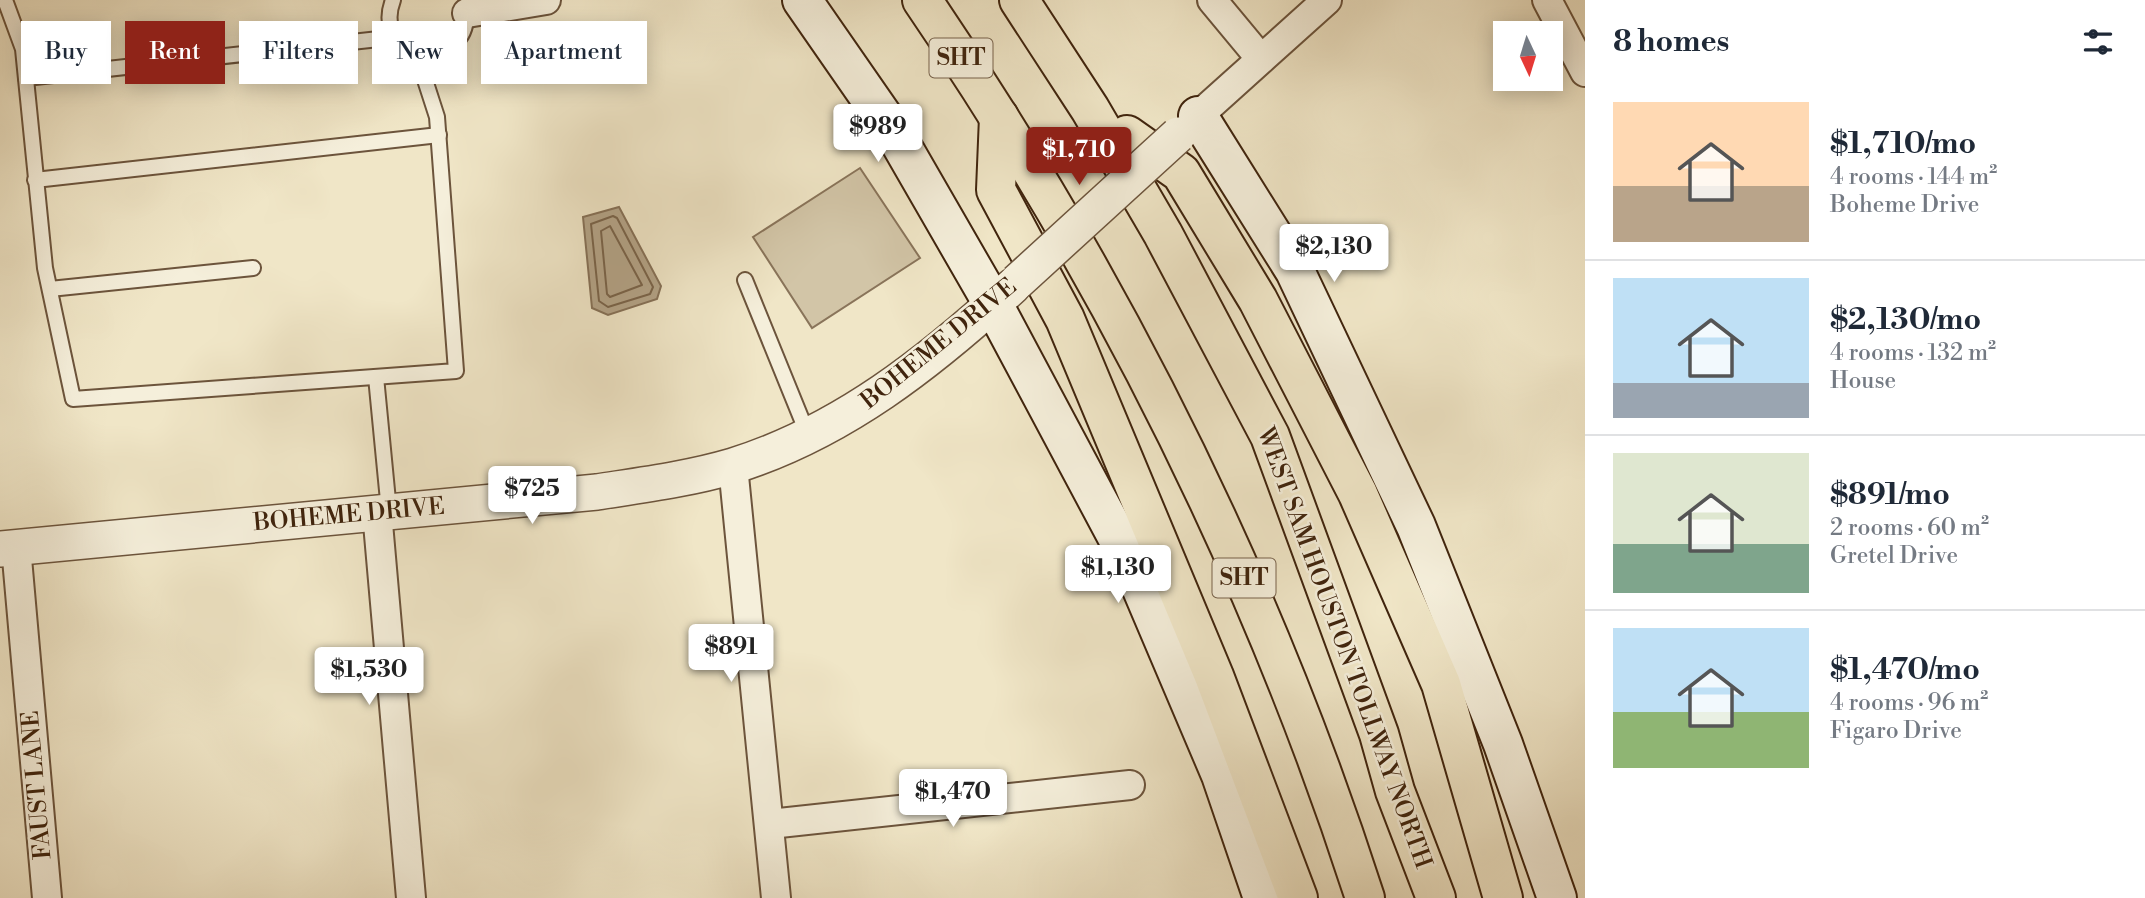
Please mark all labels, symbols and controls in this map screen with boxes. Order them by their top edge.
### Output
chip: Buy [21,21,111,84]
chip: Rent [125,21,225,84]
chip: Filters [239,21,358,84]
chip: New [372,21,467,84]
chip: Apartment [481,21,647,84]
north arrow [1493,21,1563,91]
map controls [1493,21,1563,91]
text: 8 homes [1613,23,1729,61]
icon: filters [2079,23,2117,61]
road number: SHT [930,39,992,78]
pin: $989 [837,104,919,164]
text: $989 [849,113,907,141]
text: $1,710/mo [1830,125,1976,163]
pin: $1,710 [1022,128,1136,187]
icon: home [1669,130,1753,214]
text: $1,710 [1042,136,1116,164]
text: 4 rooms · 144 m² [1830,163,1997,191]
text: Boheme Drive [1830,191,1979,219]
pin: $2,130 [1277,224,1391,284]
text: $2,130 [1295,233,1373,261]
street label: BOHEME DRIVE [854,272,1023,417]
text: $2,130/mo [1830,301,1981,339]
icon: home [1669,306,1753,390]
text: 4 rooms · 132 m² [1830,339,1996,367]
text: House [1830,367,1896,395]
street label: WEST SAM HOUSTON TOLLWAY NORTH [1250,422,1438,873]
pin: $725 [491,466,573,526]
text: $725 [504,475,560,503]
text: $891/mo [1830,476,1950,514]
icon: home [1669,481,1753,565]
street label: BOHEME DRIVE [251,492,446,538]
text: 2 rooms · 60 m² [1830,514,1989,542]
text: Gretel Drive [1830,542,1958,570]
pin: $1,130 [1061,546,1175,605]
text: $1,130 [1081,554,1155,582]
road number: SHT [1212,558,1276,598]
pin: $891 [690,624,772,684]
text: $891 [704,633,758,661]
pin: $1,530 [312,648,426,707]
text: $1,470/mo [1830,651,1980,689]
text: $1,530 [331,656,407,684]
icon: home [1669,656,1753,740]
text: 4 rooms · 96 m² [1830,689,1988,717]
street label: FAUST LANE [16,709,58,861]
text: Figaro Drive [1830,717,1962,745]
pin: $1,470 [896,770,1010,829]
text: $1,470 [915,778,991,806]

